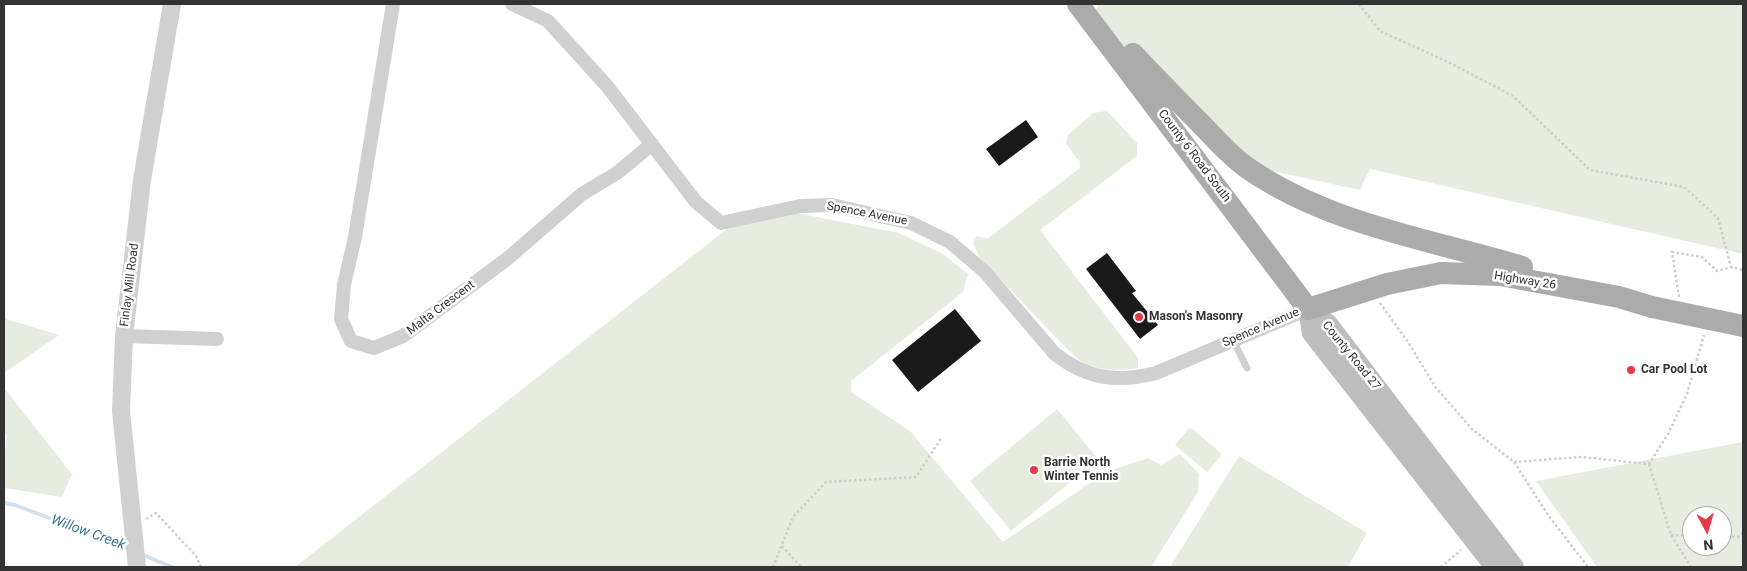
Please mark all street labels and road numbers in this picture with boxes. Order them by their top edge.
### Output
street label: County 6 Road South [1155,107,1233,205]
street label: Spence Avenue [826,199,908,229]
street label: Finlay Mill Road [118,242,142,328]
street label: Highway 26 [1493,269,1557,293]
street label: Malta Crescent [404,278,478,338]
street label: Spence Avenue [1221,305,1301,351]
street label: County Road 27 [1319,319,1383,393]

